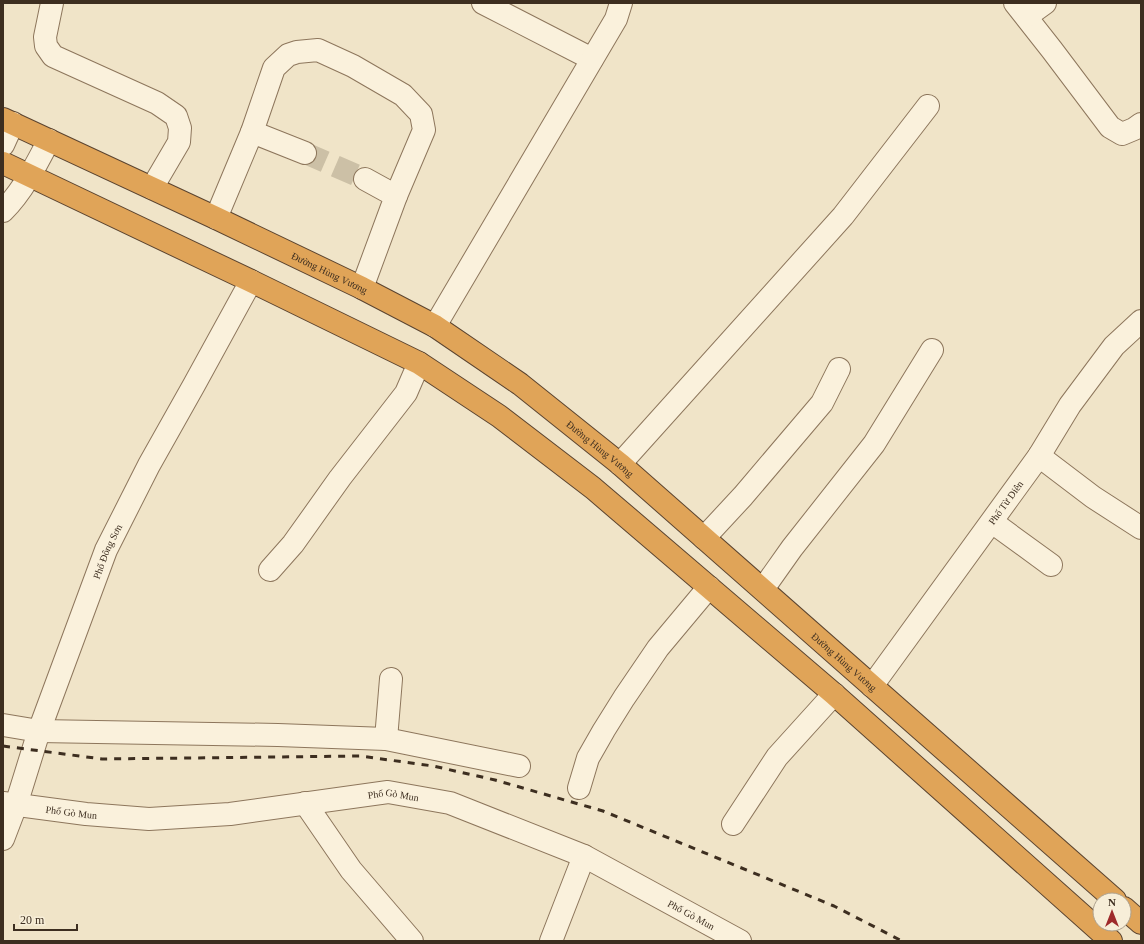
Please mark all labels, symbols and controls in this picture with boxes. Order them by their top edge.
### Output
street label: Đường Hùng Vương [290,250,370,296]
street label: Đường Hùng Vương [565,418,636,479]
street label: Phố Từ Diên [986,478,1025,526]
street label: Phố Đông Sơn [90,522,124,580]
street label: Đường Hùng Vương [810,630,879,693]
street label: Phố Gò Mun [367,786,420,803]
street label: Phố Gò Mun [45,803,98,820]
north arrow [1092,892,1132,932]
text: N [1108,896,1116,908]
street label: Phố Gò Mun [666,897,717,932]
scale bar [14,906,77,932]
text: 20 m [20,913,45,927]

